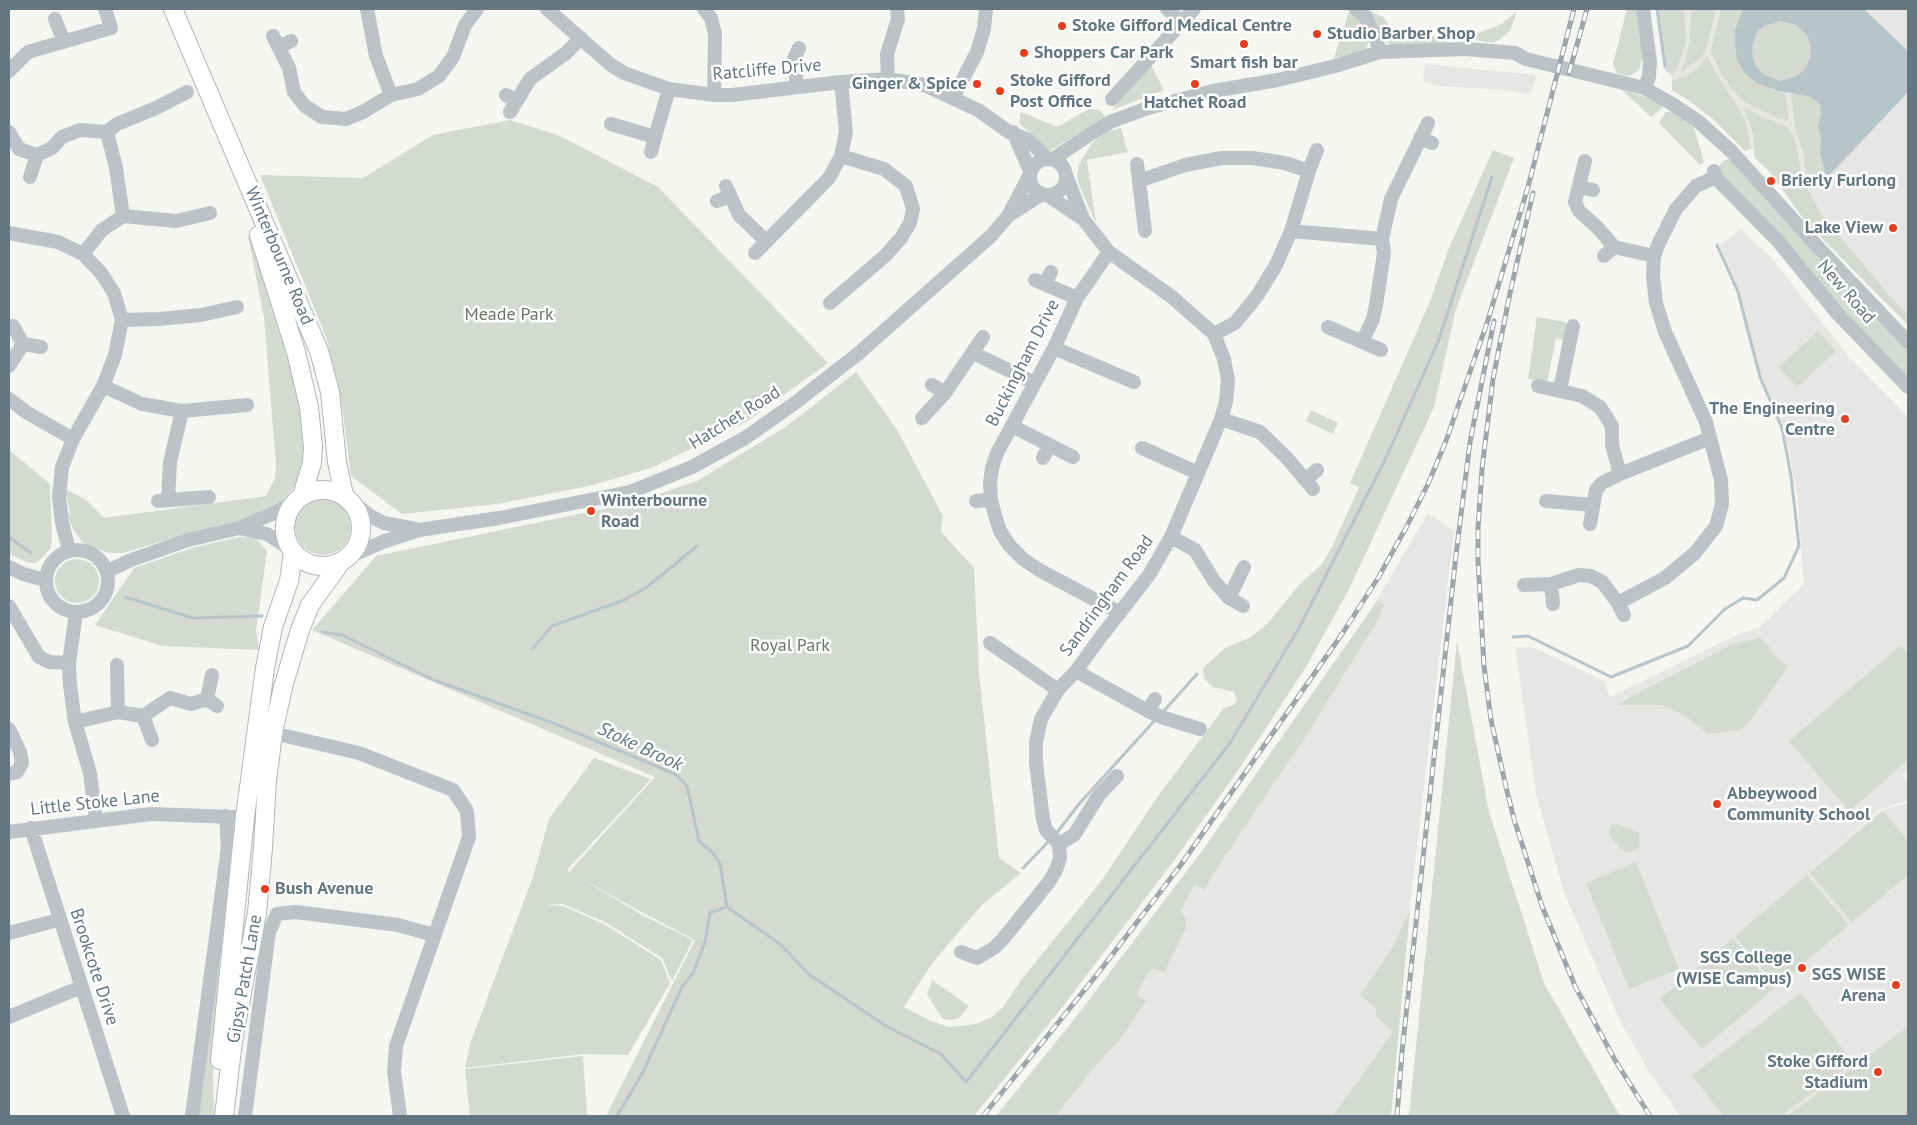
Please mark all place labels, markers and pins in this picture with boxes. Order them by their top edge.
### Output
place label: Stoke Gifford Medical Centre [1072,15,1292,37]
marker: Stoke Gifford Medical Centre [1056,20,1068,32]
place label: Studio Barber Shop [1327,23,1476,45]
marker: Studio Barber Shop [1311,28,1323,40]
marker: Smart fish bar [1238,38,1250,50]
place label: Shoppers Car Park [1034,42,1174,64]
marker: Shoppers Car Park [1018,47,1030,59]
place label: Smart fish bar [1190,52,1298,74]
place label: Stoke Gifford Post Office [1010,70,1111,112]
place label: Ginger & Spice [852,73,967,95]
marker: Ginger & Spice [971,78,983,90]
marker: Hatchet Road [1189,78,1201,90]
marker: Stoke Gifford Post Office [994,85,1006,97]
place label: Hatchet Road [1144,92,1246,114]
place label: Brierly Furlong [1781,170,1896,192]
marker: Brierly Furlong [1765,175,1777,187]
place label: Lake View [1805,217,1883,239]
marker: Lake View [1887,222,1899,234]
place label: The Engineering Centre [1709,398,1835,440]
marker: The Engineering Centre [1839,413,1851,425]
place label: Winterbourne Road [601,490,707,532]
marker: Winterbourne Road [585,505,597,517]
place label: Abbeywood Community School [1727,783,1870,826]
marker: Abbeywood Community School [1711,798,1723,810]
place label: Bush Avenue [275,878,373,900]
marker: Bush Avenue [259,883,271,895]
place label: SGS College (WISE Campus) [1676,947,1792,990]
marker: SGS College (WISE Campus) [1796,962,1808,974]
place label: SGS WISE Arena [1812,964,1886,1006]
marker: SGS WISE Arena [1890,979,1902,991]
place label: Stoke Gifford Stadium [1767,1051,1868,1094]
marker: Stoke Gifford Stadium [1872,1066,1884,1078]

